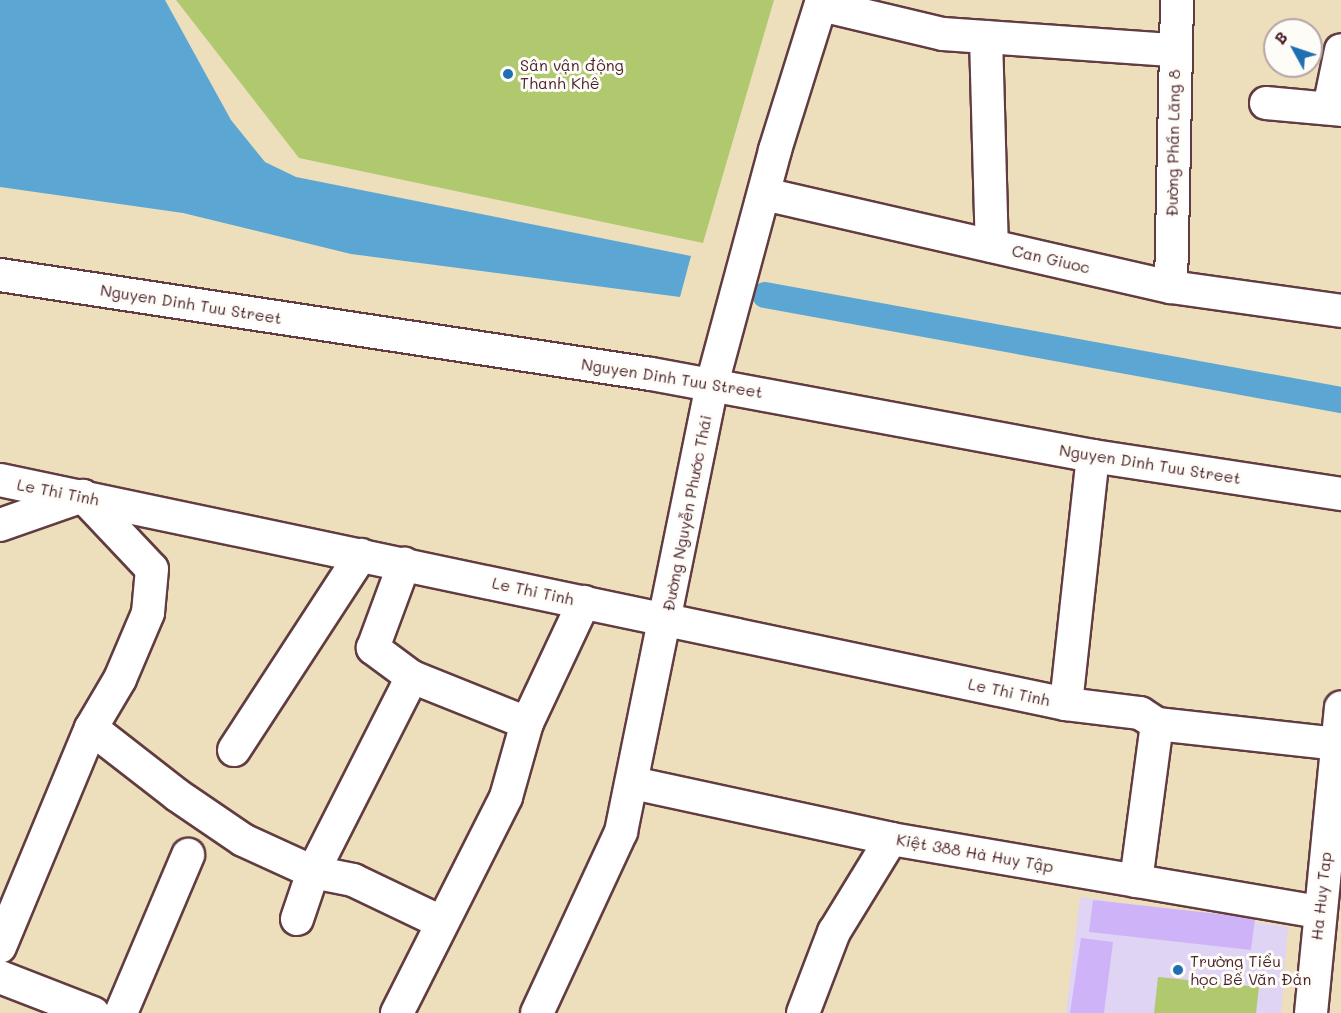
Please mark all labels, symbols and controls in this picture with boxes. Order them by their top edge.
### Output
north arrow [1263,18,1323,78]
text: B [1269,27,1292,48]
place label: Sân vận động Thanh Khê [520,55,624,93]
marker: Sân vận động Thanh Khê [501,67,515,81]
street label: Đường Phần Lăng 8 [1162,69,1184,217]
street label: Can Giuoc [1010,241,1092,277]
street label: Nguyen Dinh Tuu Street [99,280,283,328]
street label: Nguyen Dinh Tuu Street [580,354,764,402]
street label: Đường Nguyễn Phước Thái [659,413,715,613]
street label: Nguyen Dinh Tuu Street [1058,440,1242,488]
street label: Le Thi Tinh [15,475,101,509]
street label: Le Thi Tinh [490,573,576,609]
street label: Le Thi Tinh [966,674,1052,710]
street label: Kiệt 388 Hà Huy Tập [895,830,1055,876]
street label: Ha Huy Tap [1307,851,1335,941]
place label: Trường Tiểu học Bế Văn Đàn [1190,951,1311,989]
marker: Trường Tiểu học Bế Văn Đàn [1171,963,1185,977]

